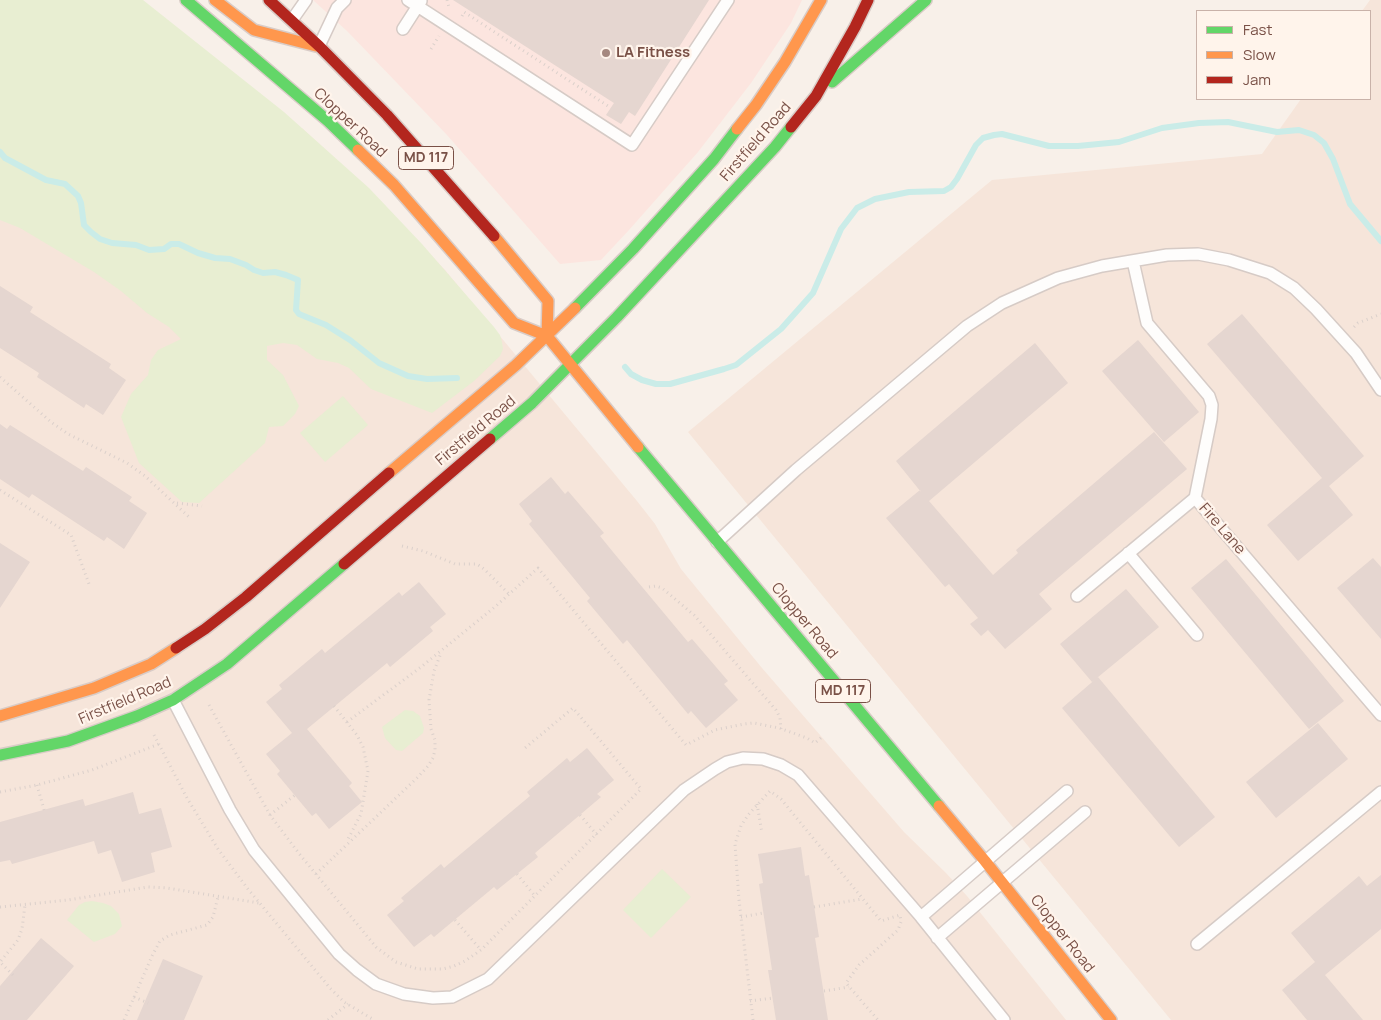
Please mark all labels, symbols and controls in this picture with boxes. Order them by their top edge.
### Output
legend [1196,10,1371,100]
text: Fast [1243,19,1272,40]
place label: LA Fitness [616,44,690,62]
text: Slow [1243,44,1276,65]
marker: LA Fitness [600,47,612,59]
text: Jam [1243,69,1271,90]
street label: Clopper Road [310,85,390,161]
street label: Firstfield Road [717,99,795,185]
road number: MD 117 [398,146,454,170]
street label: Firstfield Road [432,392,520,470]
street label: Fire Lane [1195,500,1249,558]
street label: Clopper Road [767,579,841,663]
street label: Firstfield Road [76,673,174,729]
road number: MD 117 [816,679,870,702]
street label: Clopper Road [1026,892,1098,976]

